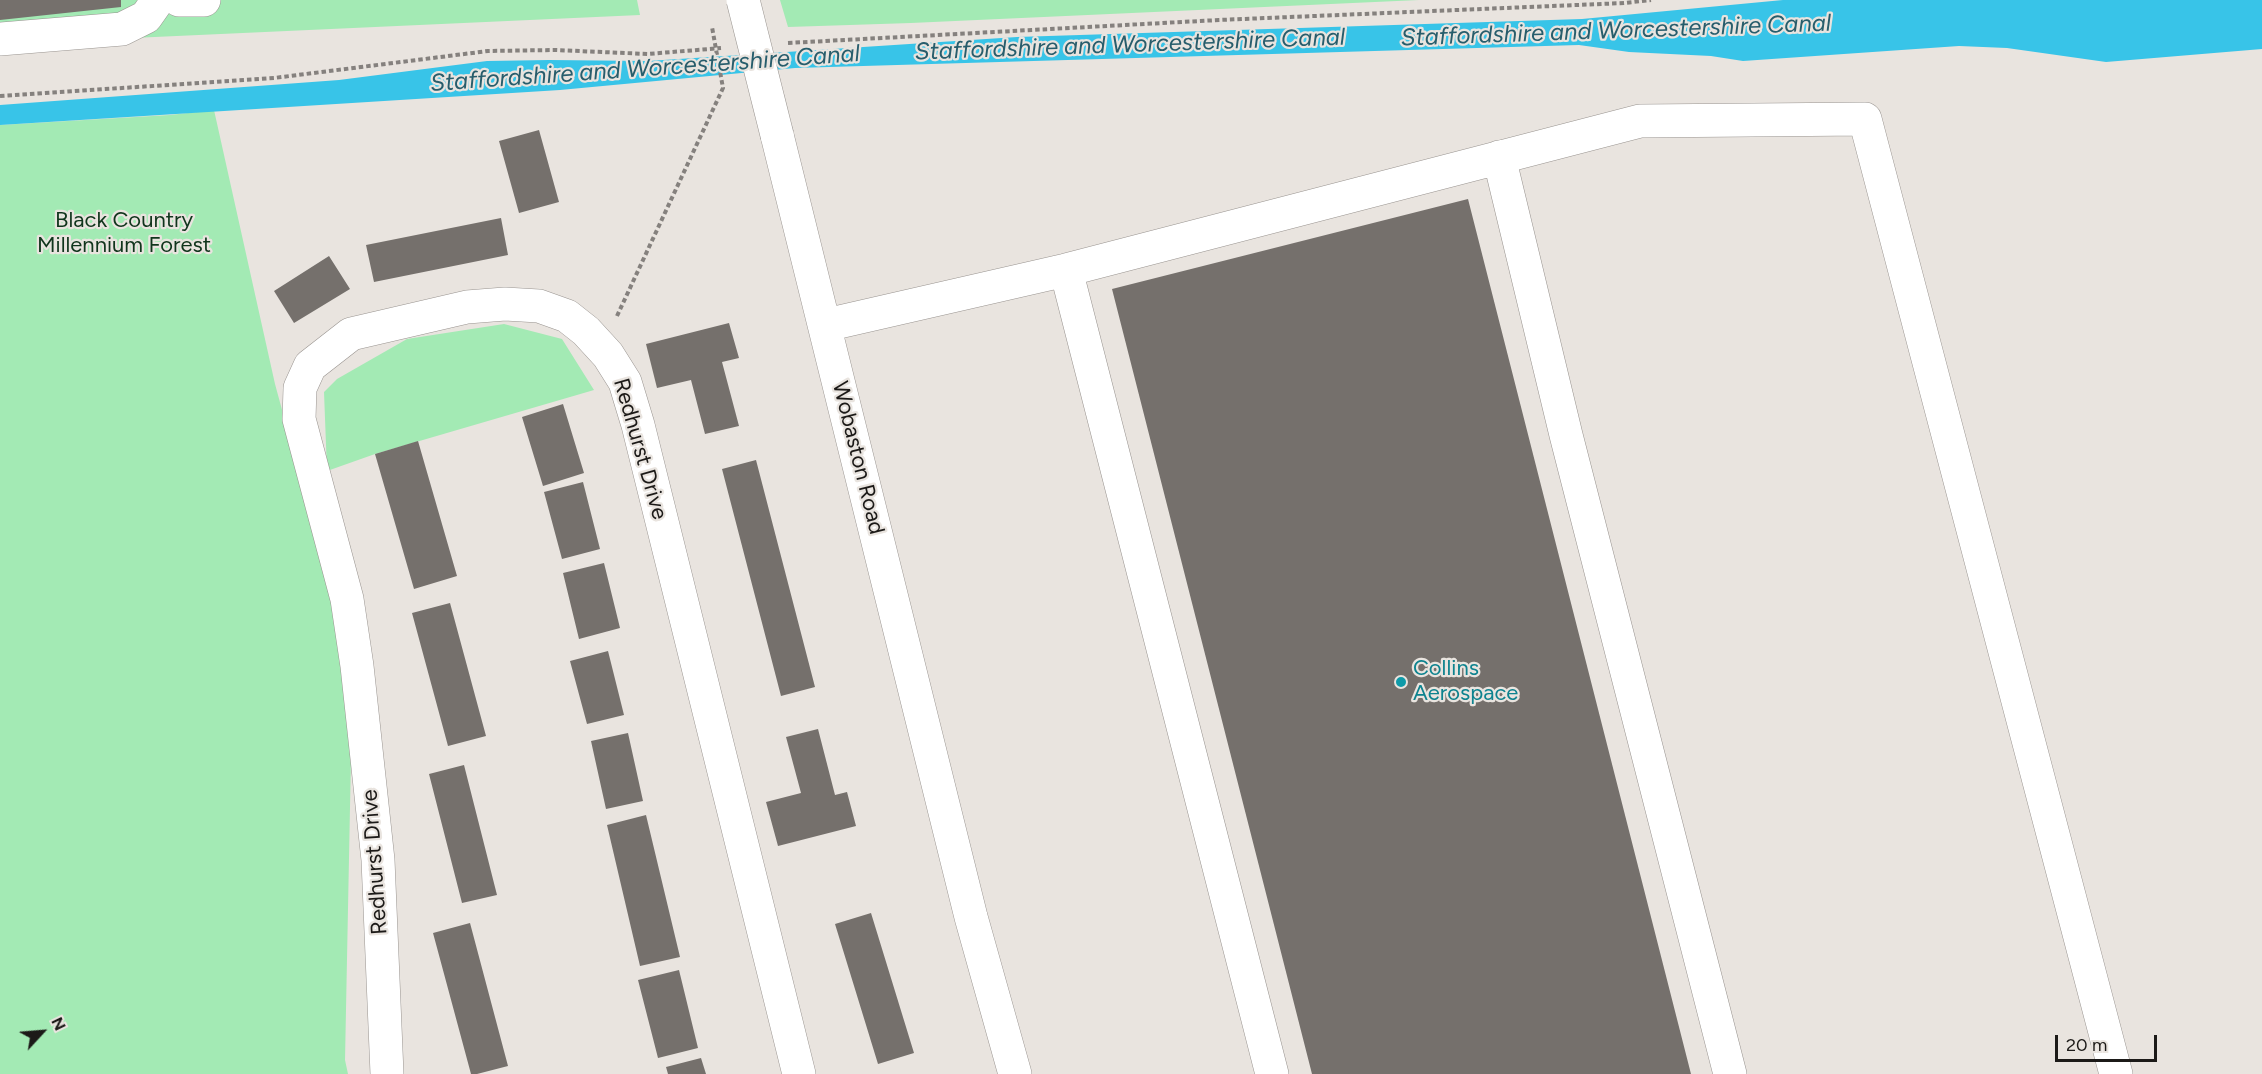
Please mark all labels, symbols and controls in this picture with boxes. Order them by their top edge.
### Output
water label: Staffordshire and Worcestershire Canal [1400,9,1832,53]
water label: Staffordshire and Worcestershire Canal [914,23,1346,67]
water label: Staffordshire and Worcestershire Canal [429,40,861,98]
park label: Black Country Millennium Forest [37,208,211,260]
street label: Redhurst Drive [607,375,673,523]
street label: Wobaston Road [826,379,890,537]
place label: Collins Aerospace [1413,656,1518,708]
marker: Collins Aerospace [1394,675,1408,689]
street label: Redhurst Drive [357,788,393,936]
north arrow [12,1002,72,1062]
text: N [47,1014,70,1034]
scale bar [2058,1023,2160,1061]
text: 20 m [2066,1034,2107,1056]

